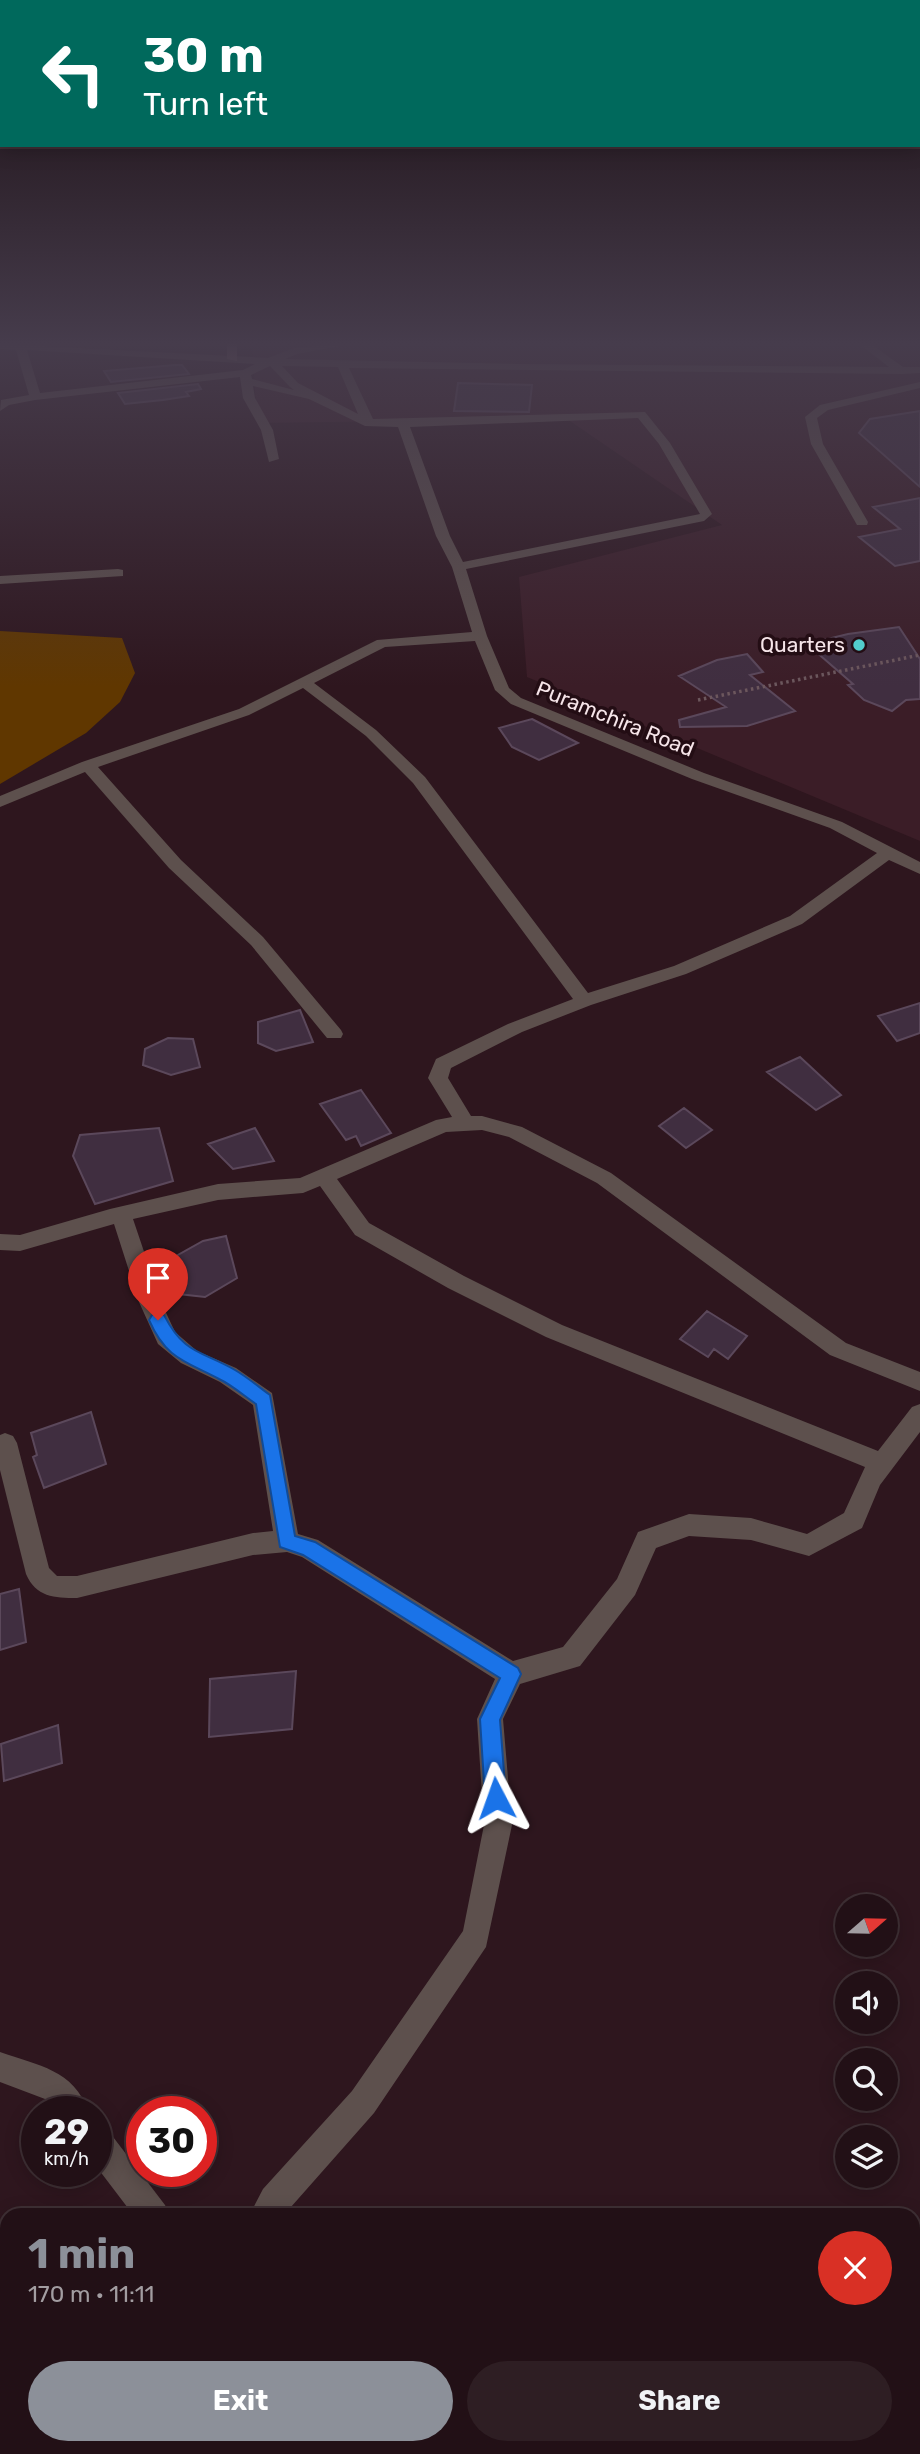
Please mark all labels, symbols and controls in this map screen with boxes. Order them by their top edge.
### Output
text: 30 m [143,26,264,84]
icon: left [28,28,119,119]
text: Turn left [143,85,268,123]
place label: Quarters [760,632,845,657]
marker: Quarters [851,637,867,653]
street label: Puramchira Road [533,675,698,762]
pin [128,1248,188,1320]
icon: arrive [139,1259,177,1297]
position arrow [459,1761,533,1835]
north arrow [835,1894,898,1956]
map controls [835,1894,898,2188]
button: sound [835,1971,898,2034]
button: search [835,2048,898,2111]
speed limit sign: 30 [126,2096,217,2187]
text: 29 [44,2111,89,2153]
button: layers [835,2125,898,2188]
text: km/h [44,2148,89,2170]
text: 1 min [28,2229,135,2279]
button: close [818,2231,892,2305]
text: 170 m · 11:11 [28,2280,154,2308]
button: Exit [28,2361,453,2441]
button: Share [467,2361,892,2441]

